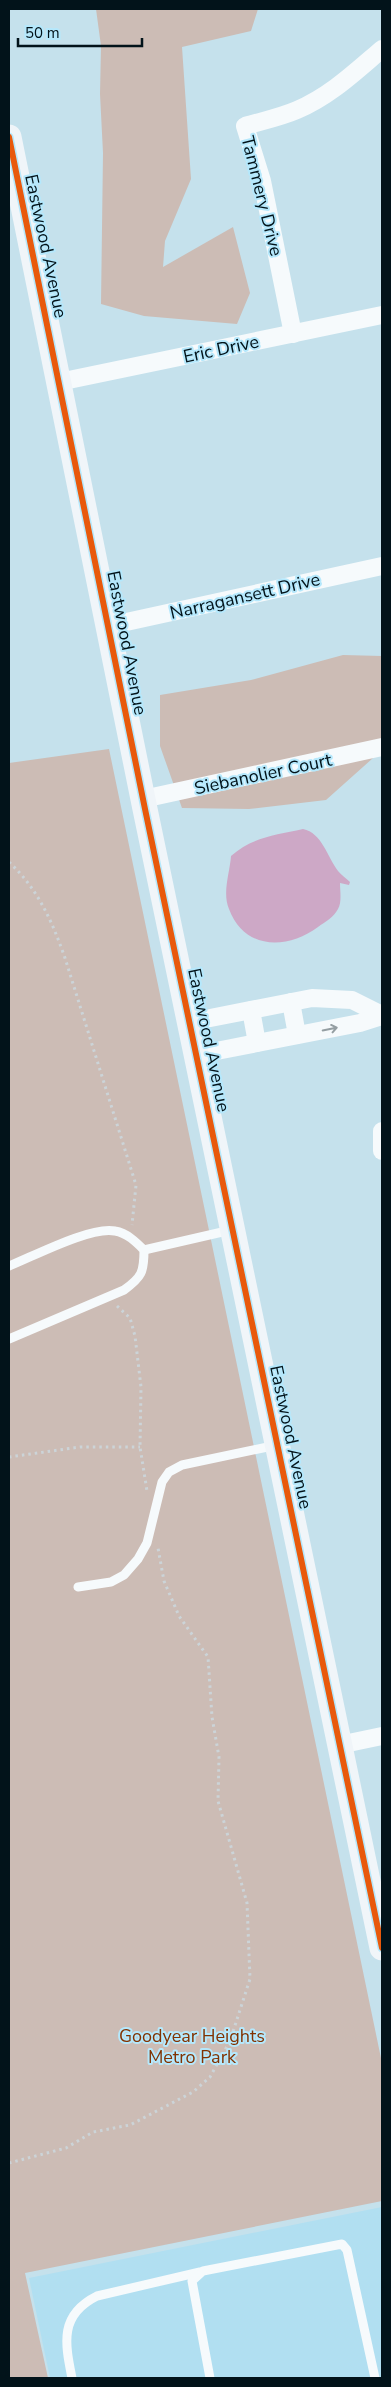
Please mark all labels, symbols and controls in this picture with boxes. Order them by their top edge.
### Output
scale bar [18,15,141,47]
text: 50 m [25,23,60,43]
street label: Tammery Drive [235,133,289,259]
street label: Eastwood Avenue [19,172,73,320]
street label: Eric Drive [181,329,261,369]
street label: Narragansett Drive [168,567,322,625]
street label: Eastwood Avenue [101,569,153,717]
street label: Siebanolier Court [192,748,335,800]
street label: Eastwood Avenue [182,966,236,1114]
one-way arrow [322,1023,338,1033]
street label: Eastwood Avenue [264,1363,318,1511]
park label: Goodyear Heights Metro Park [119,2024,265,2069]

